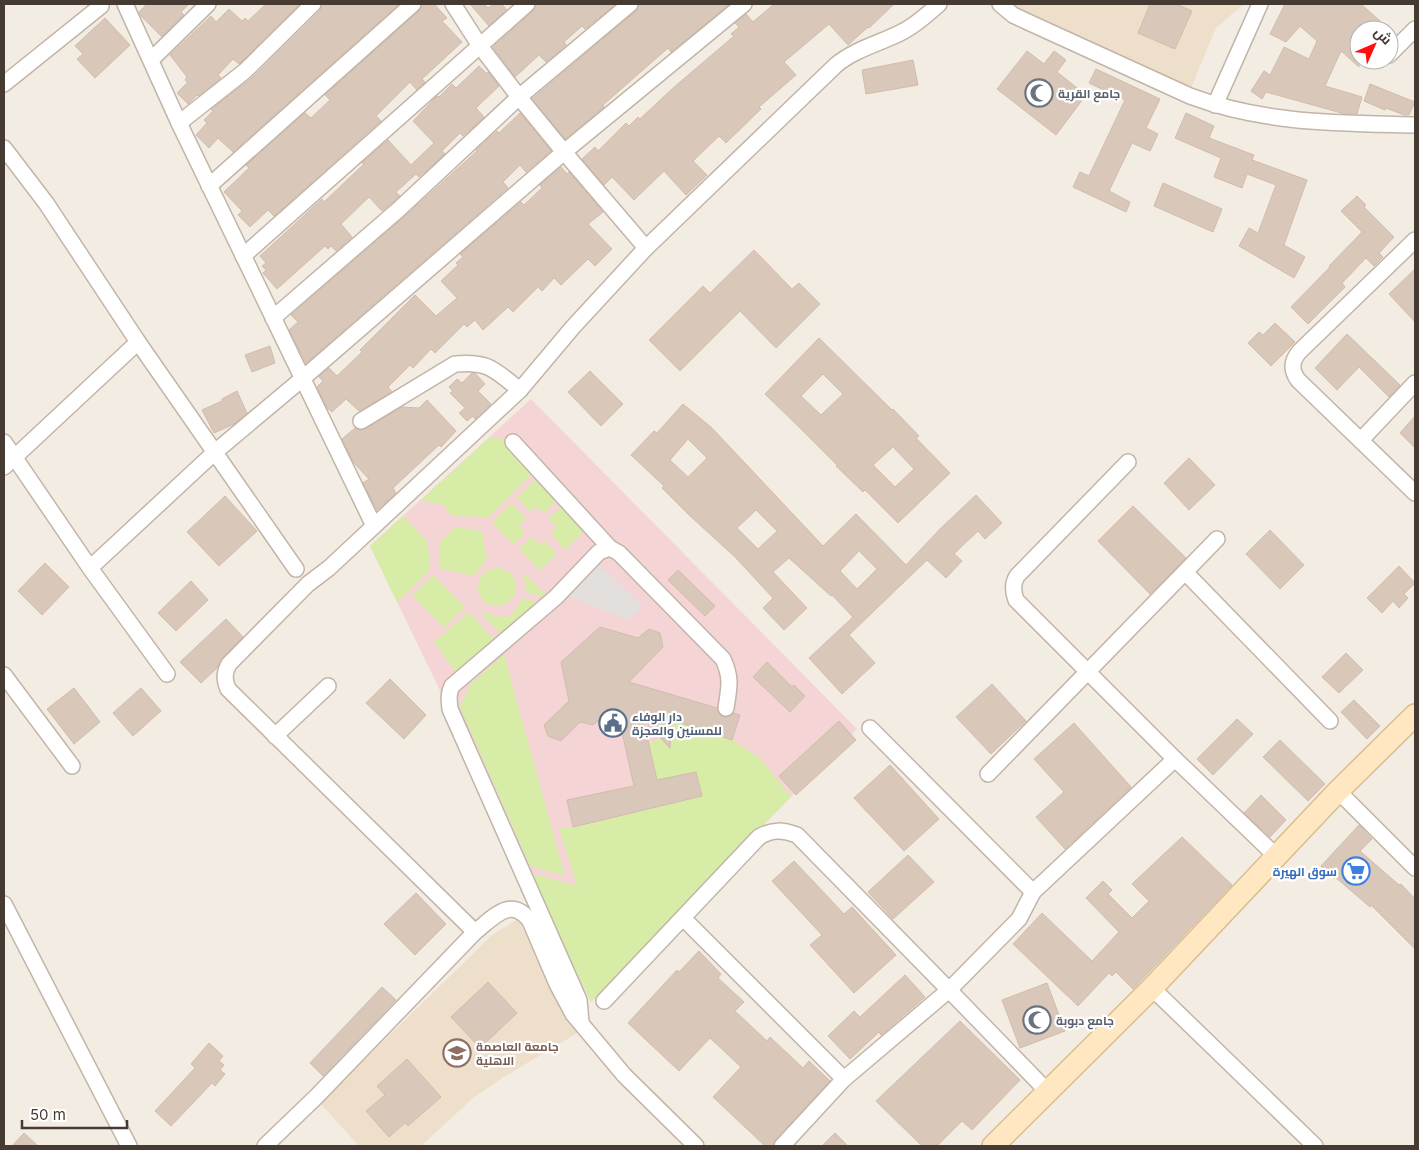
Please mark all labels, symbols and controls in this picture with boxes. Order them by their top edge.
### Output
north arrow [1349,20,1399,70]
text: ش [1370,23,1396,49]
mosque icon: جامع القرية [1024,78,1054,108]
place label: جامع القرية [1058,86,1120,103]
public building icon: دار الوفاء للمسنين والعجزة [598,708,628,738]
place label: دار الوفاء للمسنين والعجزة [632,709,722,739]
supermarket icon: سوق الهيرة [1341,856,1371,886]
place label: سوق الهيرة [1273,864,1337,880]
mosque icon: جامع دبوبة [1022,1005,1052,1035]
place label: جامع دبوبة [1056,1013,1114,1030]
school or university icon: جامعة العاصمة الاهلية [442,1038,472,1068]
place label: جامعة العاصمة الاهلية [476,1039,559,1068]
scale bar [22,1098,128,1130]
text: 50 m [30,1105,66,1124]

